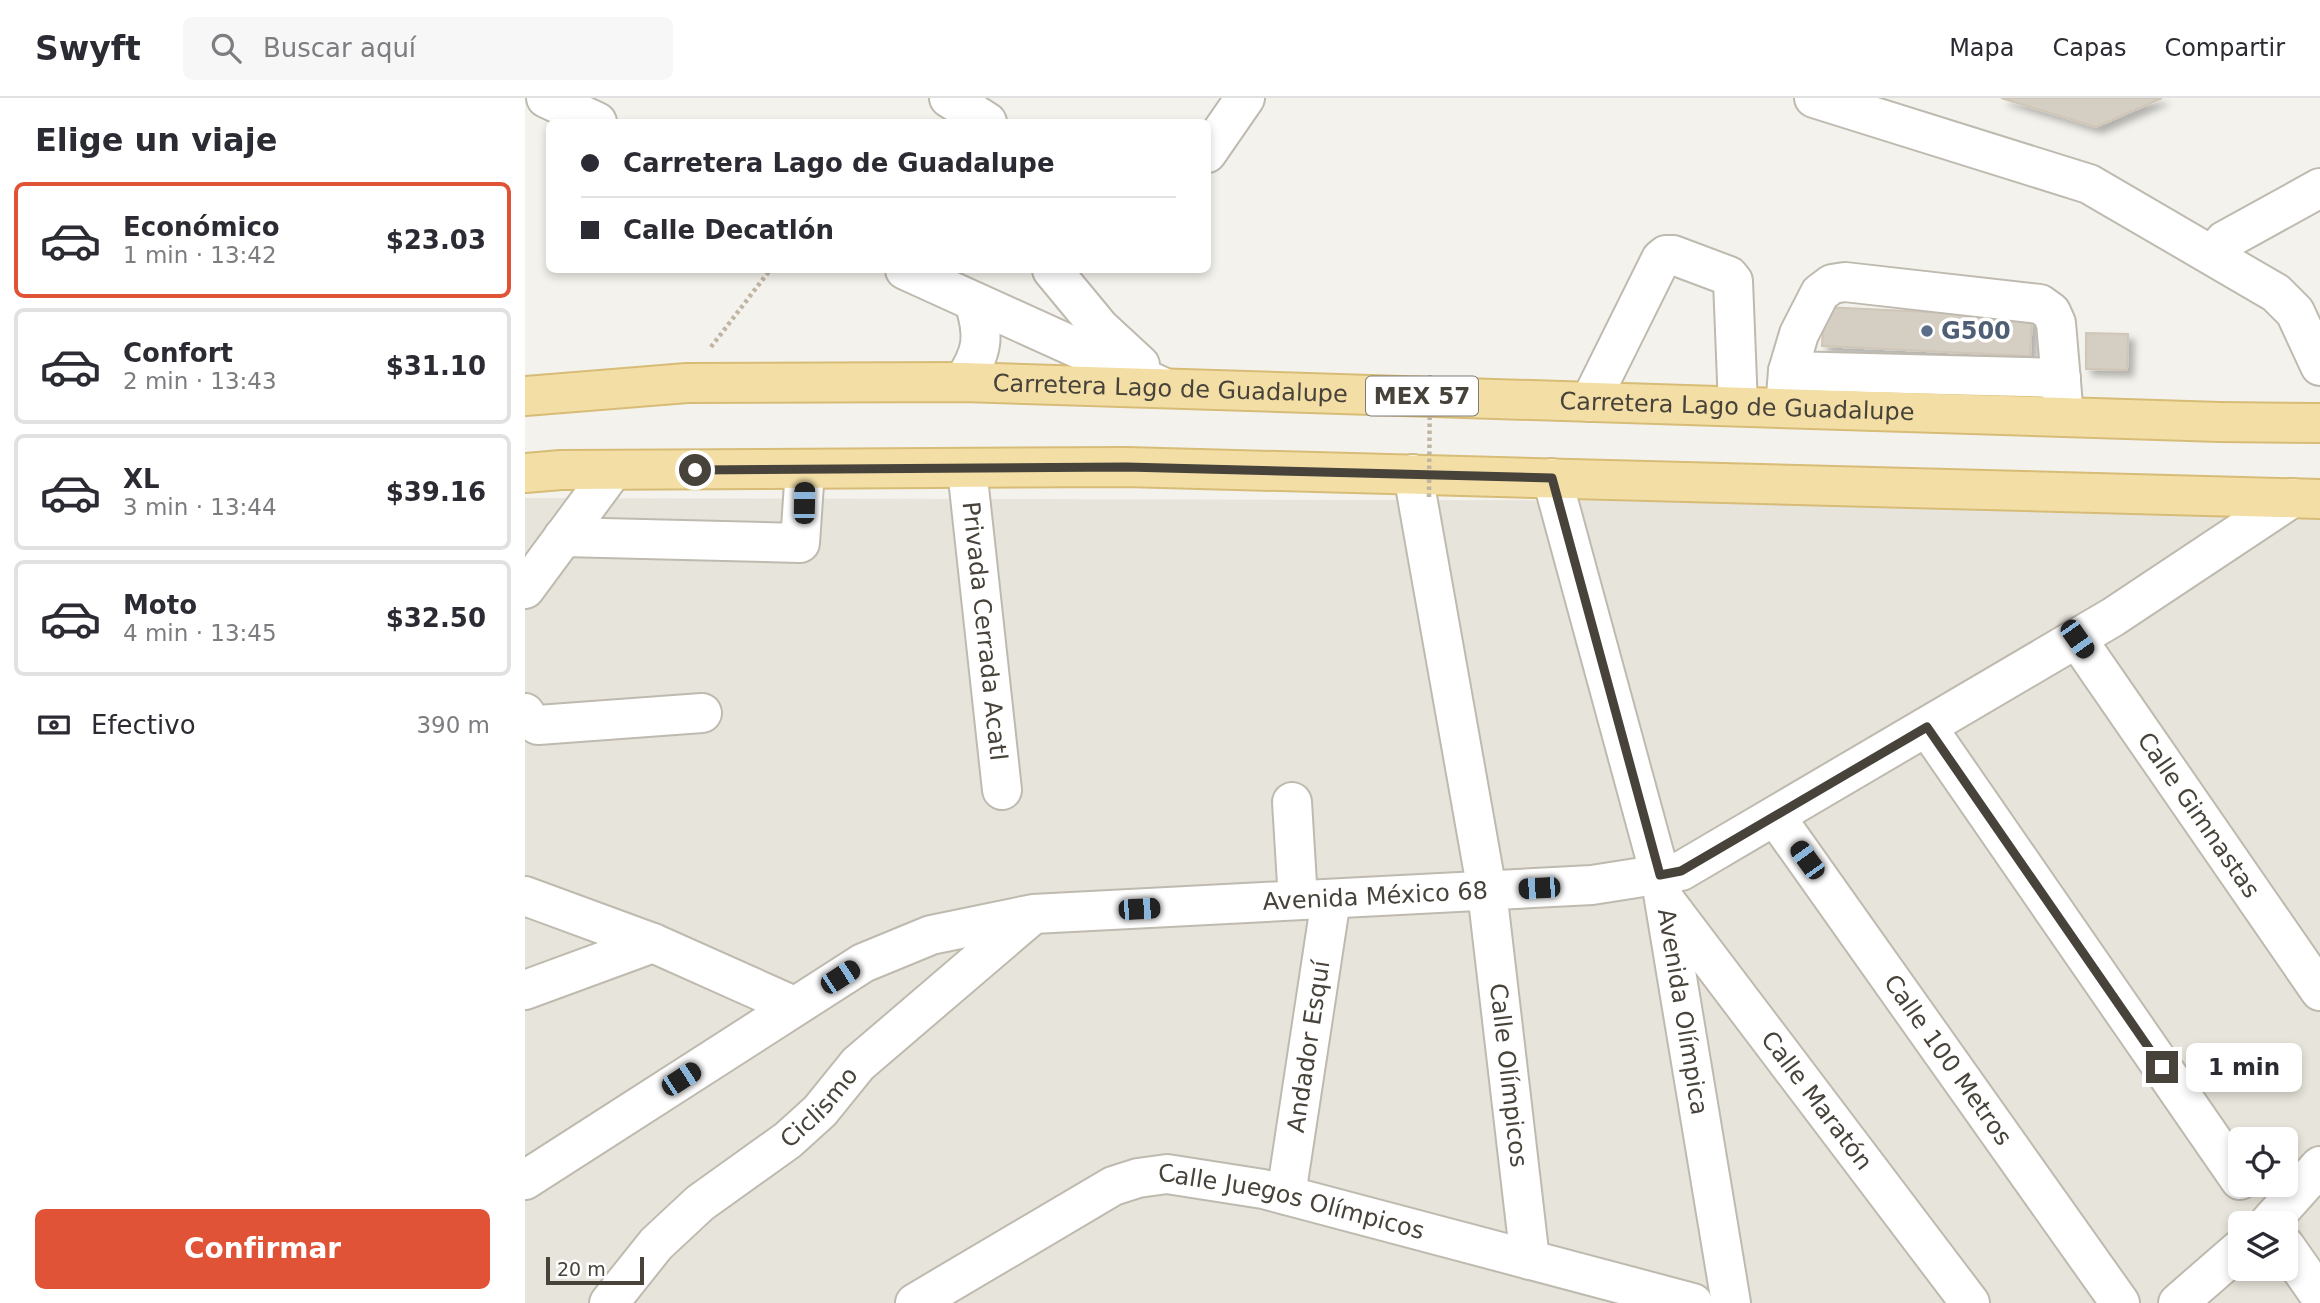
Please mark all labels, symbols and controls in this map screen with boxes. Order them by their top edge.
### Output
search box [183,17,673,80]
text: Swyft [35,29,141,68]
icon: search [207,29,245,67]
text: Buscar aquí [263,33,416,63]
text: Mapa [1949,34,2015,62]
text: Capas [2053,34,2126,62]
text: Compartir [2164,34,2285,62]
text: Elige un viaje [35,121,277,159]
text: Carretera Lago de Guadalupe [623,148,1055,178]
icon: car [39,209,102,272]
text: Económico [123,212,280,242]
text: Calle Decatlón [623,215,834,245]
text: $23.03 [386,225,486,255]
text: 1 min · 13:42 [123,242,277,268]
place label: G500 [1941,317,2011,345]
marker: G500 [1919,323,1935,339]
icon: car [39,335,102,398]
text: Confort [123,338,233,368]
text: $31.10 [386,351,486,381]
text: 2 min · 13:43 [123,368,277,394]
street label: Carretera Lago de Guadalupe [992,369,1348,408]
road number: MEX 57 [1366,376,1478,416]
street label: Carretera Lago de Guadalupe [1559,387,1915,426]
route start [679,454,711,486]
icon: car [39,461,102,524]
text: XL [123,464,160,494]
text: $39.16 [386,477,486,507]
car [794,482,815,524]
text: 3 min · 13:44 [123,494,277,520]
street label: Privada Cerrada Acatl [957,500,1013,762]
icon: car [39,587,102,650]
text: Moto [123,590,197,620]
text: $32.50 [386,603,486,633]
car [2057,616,2098,662]
text: 4 min · 13:45 [123,620,277,646]
icon: cash [35,706,73,744]
text: Efectivo [91,710,196,740]
text: 390 m [416,712,490,738]
street label: Calle Gimnastas [2132,727,2265,903]
car [1787,837,1828,883]
street label: Avenida México 68 [1262,876,1489,916]
car [1518,876,1561,900]
car [1118,897,1161,921]
street label: Avenida Olímpica [1652,906,1714,1117]
car [817,957,864,997]
street label: Andador Esquí [1282,957,1336,1135]
street label: Calle 100 Metros [1878,969,2018,1151]
street label: Calle Olímpicos [1484,982,1533,1169]
street label: Calle Maratón [1755,1026,1878,1176]
callout: 1 min [2187,1042,2302,1091]
route end [2146,1051,2178,1083]
text: 1 min [2208,1054,2280,1080]
car [658,1059,705,1099]
street label: Ciclismo [775,1062,864,1154]
map controls [2228,1127,2298,1281]
button: locate [2228,1127,2298,1197]
street label: Calle Juegos Olímpicos [1157,1159,1428,1245]
button: Confirmar [35,1209,490,1289]
button: layers [2228,1211,2298,1281]
scale bar [546,1254,644,1286]
text: 20 m [557,1258,606,1280]

